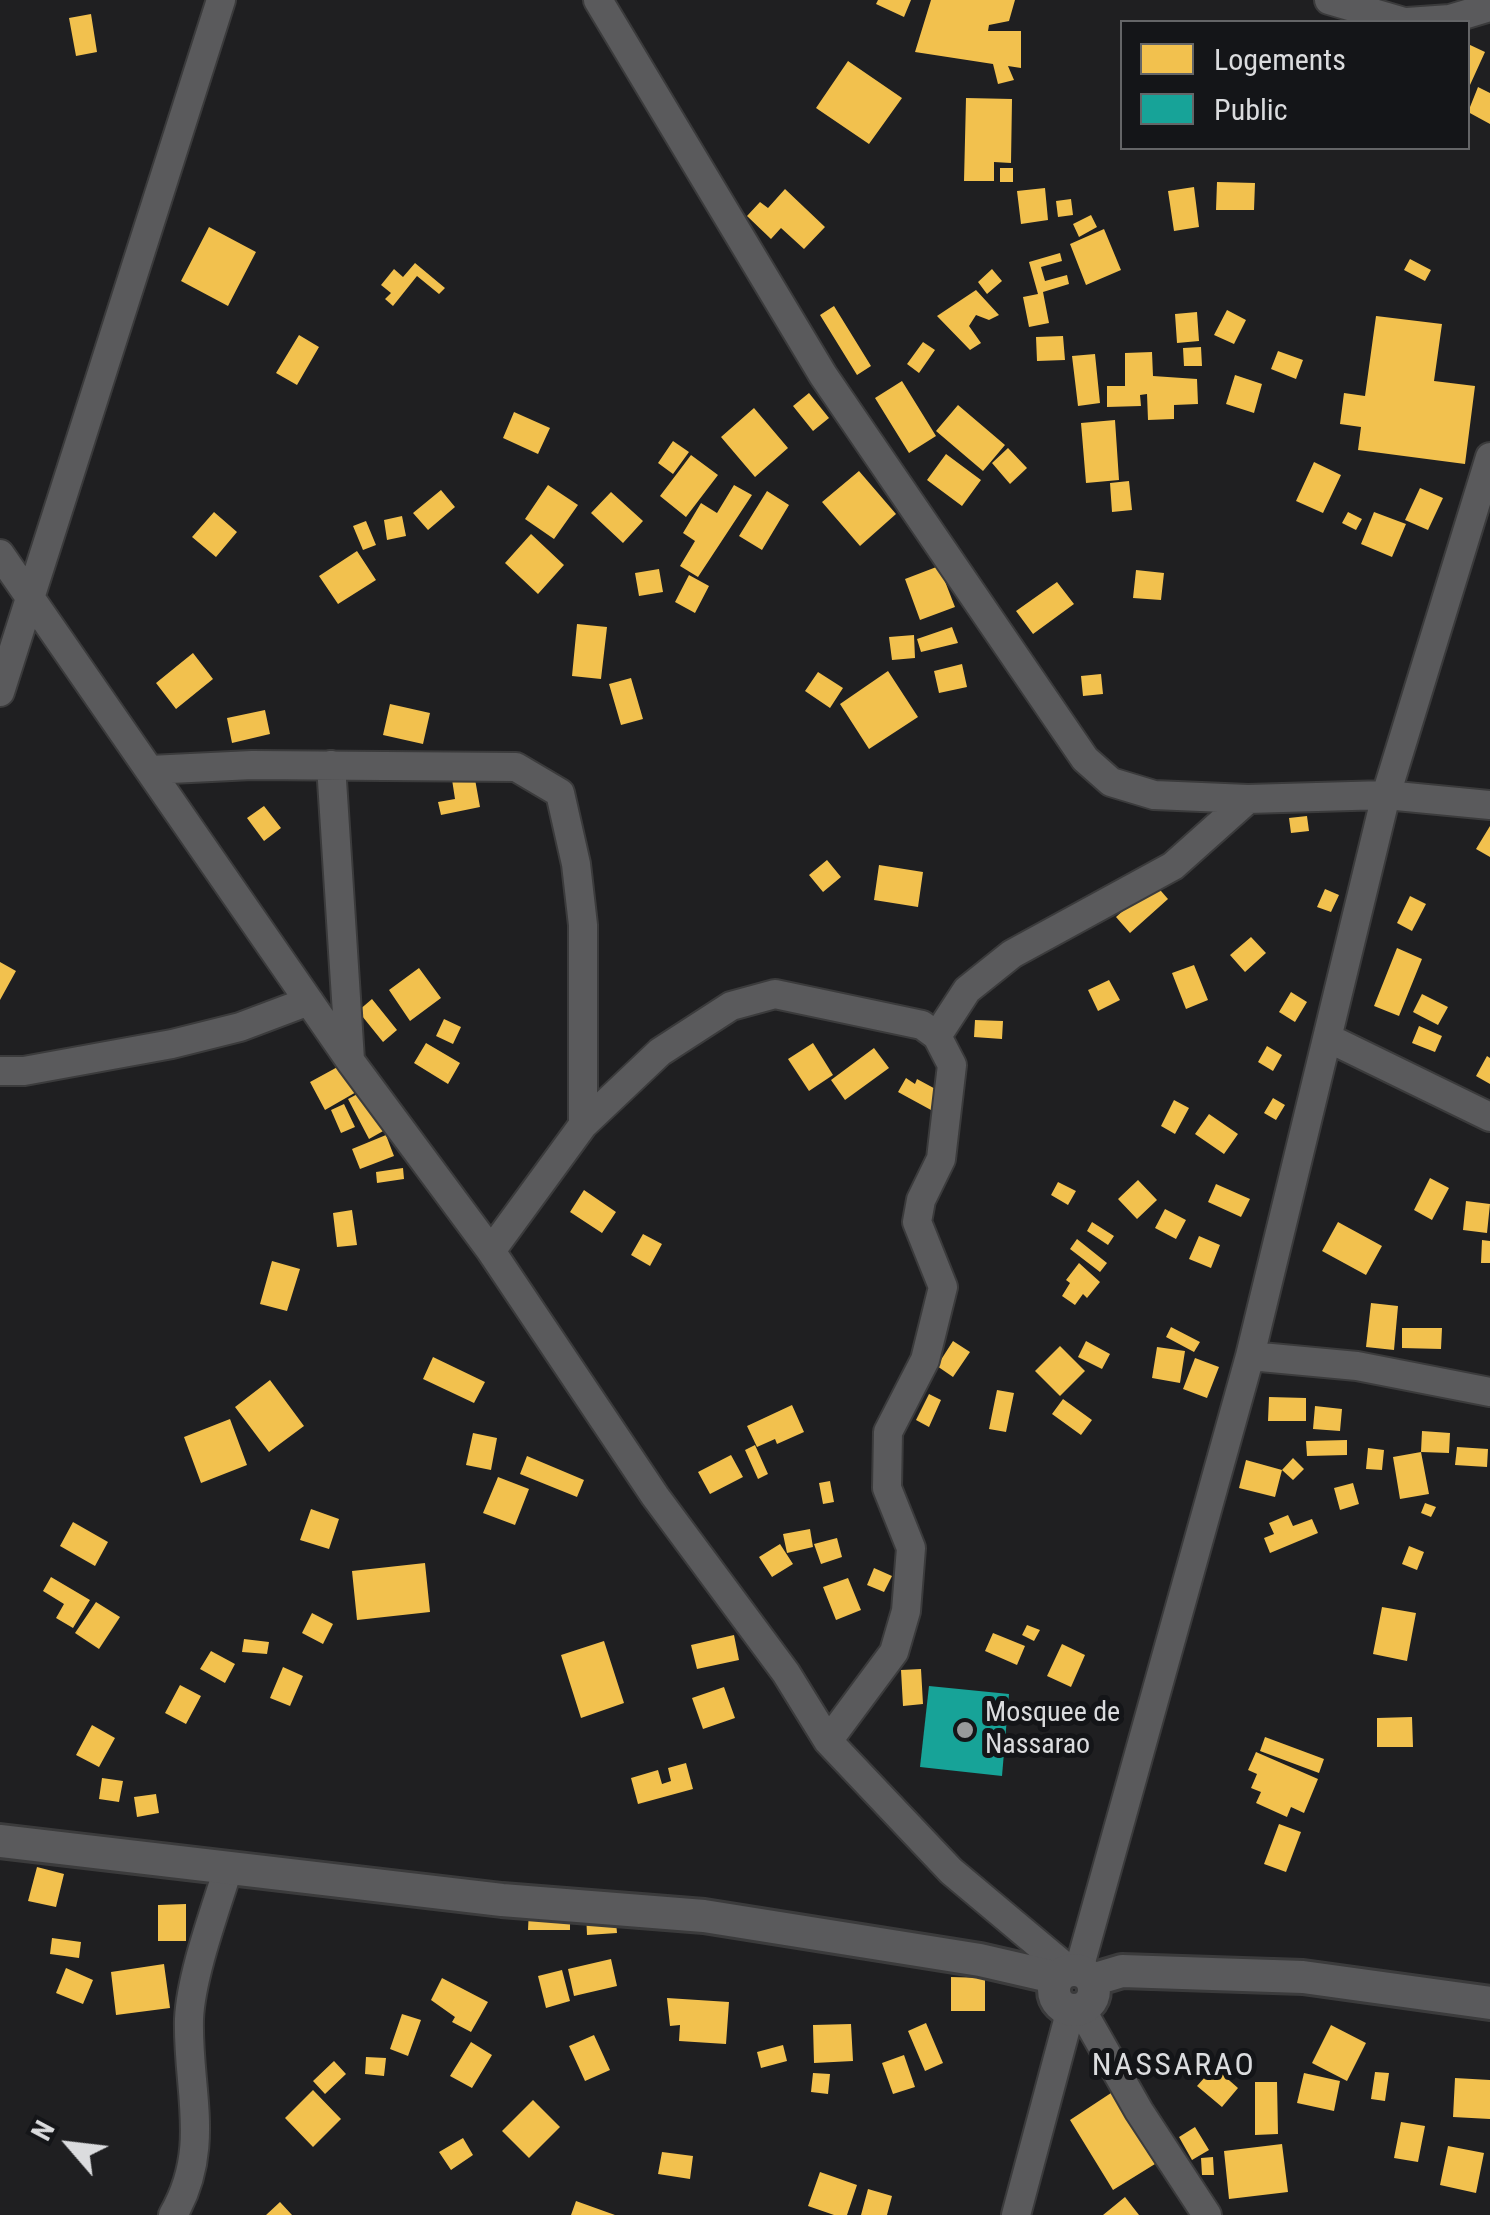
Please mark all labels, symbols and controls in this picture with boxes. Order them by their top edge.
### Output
legend [1120,20,1470,150]
text: Logements [1214,42,1346,77]
text: Public [1214,92,1288,127]
place label: Mosquee de Nassarao [985,1697,1120,1763]
marker: Mosquee de Nassarao [954,1719,976,1741]
district label: NASSARAO [1092,2048,1256,2086]
north arrow [20,2095,120,2195]
text: N [24,2115,62,2146]

